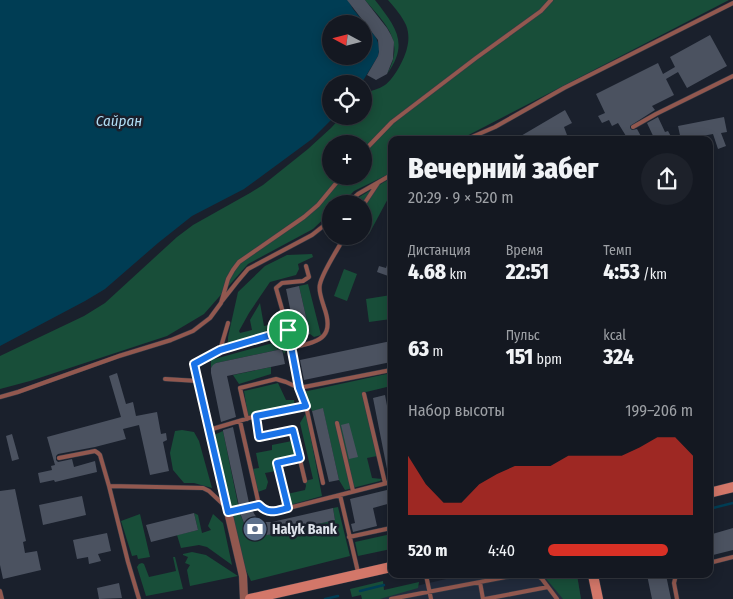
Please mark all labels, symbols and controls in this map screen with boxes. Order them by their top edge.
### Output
north arrow [322,15,372,65]
map controls [322,15,372,245]
button: locate [322,75,372,125]
water label: Сайран [96,112,142,130]
button: + [322,135,372,185]
text: Вечерний забег [408,152,598,185]
button: share [641,153,693,205]
text: 20:29 · 9 × 520 m [408,188,514,207]
button: − [322,195,372,245]
text: Дистанция [408,242,471,259]
text: Время [506,242,543,259]
text: Темп [603,242,632,259]
text: 4.68 [408,259,446,285]
text: 22:51 [506,259,549,285]
text: 4:53 [603,259,640,285]
text: km [446,266,467,283]
text: /km [640,266,667,283]
pin [267,309,309,351]
icon: arrive [274,316,302,344]
text: Пульс [506,327,540,344]
text: kcal [603,327,626,344]
text: 63 [408,336,429,362]
text: m [429,343,443,360]
text: 151 [506,344,533,370]
text: 324 [603,344,634,370]
text: bpm [533,351,562,368]
text: Набор высоты [408,401,505,420]
text: 199–206 m [625,401,693,420]
bank icon: Halyk Bank [242,516,268,542]
place label: Halyk Bank [272,521,338,538]
text: 520 m [408,541,447,560]
text: 4:40 [488,541,515,560]

